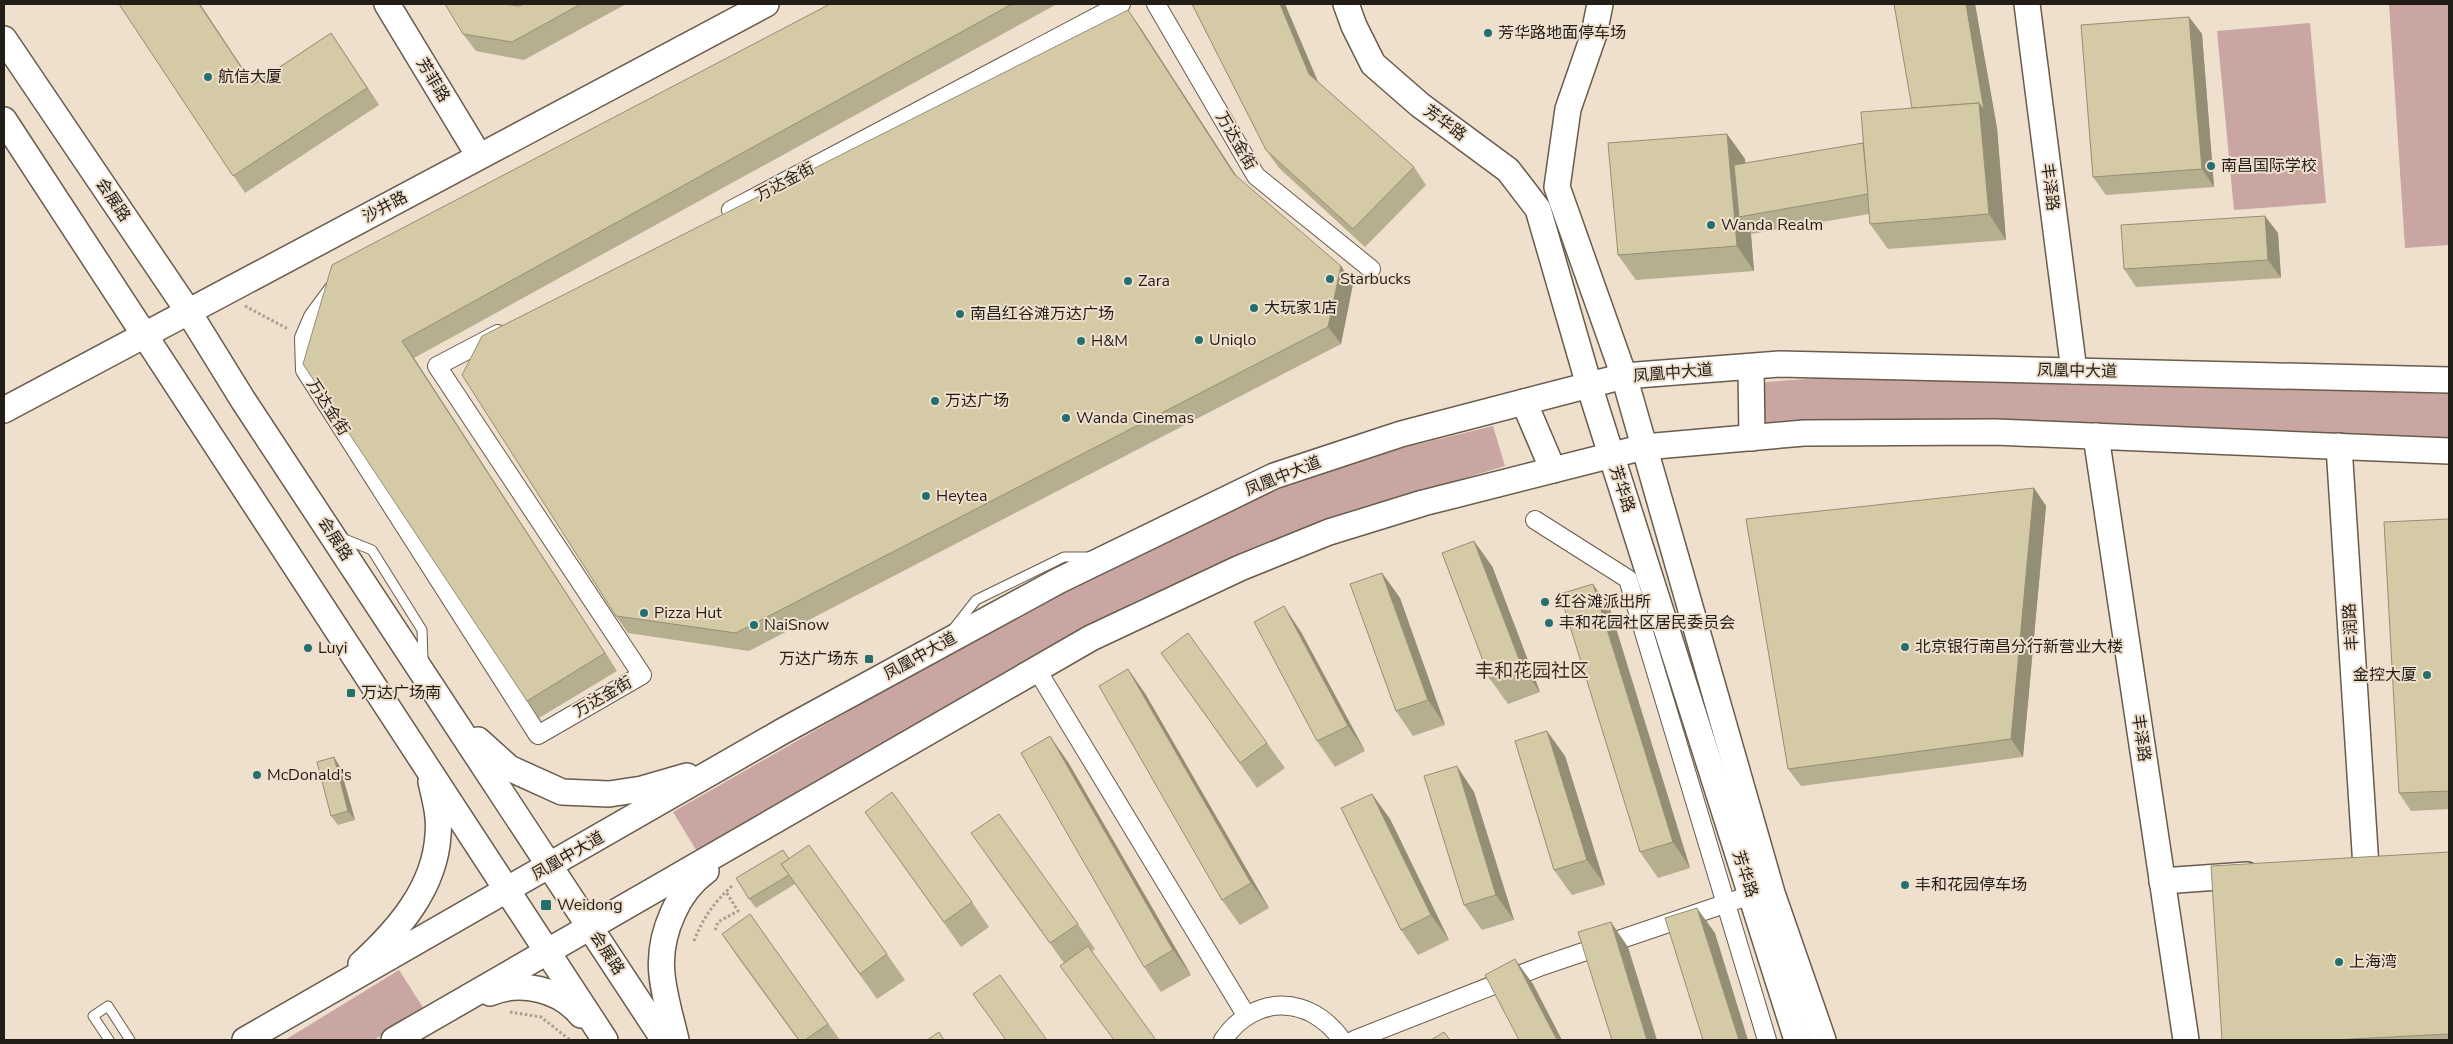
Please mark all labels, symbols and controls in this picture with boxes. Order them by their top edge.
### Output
place label: 芳华路地面停车场 [1498,22,1626,44]
marker: 芳华路地面停车场 [1482,27,1494,39]
street label: 芳菲路 [411,54,455,106]
place label: 航信大厦 [218,66,282,88]
marker: 航信大厦 [202,71,214,83]
street label: 芳华路 [1419,100,1471,146]
street label: 万达金街 [1210,108,1262,174]
place label: 南昌国际学校 [2221,155,2317,177]
street label: 万达金街 [752,157,818,207]
marker: 南昌国际学校 [2205,160,2217,172]
street label: 丰泽路 [2036,162,2064,212]
street label: 会展路 [90,174,136,226]
street label: 沙井路 [359,186,411,228]
place label: Wanda Realm [1721,214,1823,236]
marker: Wanda Realm [1705,219,1717,231]
place label: Starbucks [1340,268,1411,290]
place label: Zara [1138,270,1170,292]
marker: Starbucks [1324,273,1336,285]
marker: Zara [1122,275,1134,287]
place label: 大玩家1店 [1264,297,1338,319]
marker: 大玩家1店 [1248,302,1260,314]
place label: 南昌红谷滩万达广场 [970,303,1114,325]
marker: 南昌红谷滩万达广场 [954,308,966,320]
place label: Uniqlo [1209,329,1256,351]
place label: H&M [1091,330,1128,352]
marker: Uniqlo [1193,334,1205,346]
marker: H&M [1075,335,1087,347]
street label: 凤凰中大道 [1632,359,1714,387]
street label: 凤凰中大道 [2037,359,2117,383]
street label: 万达金街 [301,374,355,440]
place label: 万达广场 [945,390,1009,412]
marker: 万达广场 [929,395,941,407]
place label: Wanda Cinemas [1076,407,1194,429]
marker: Wanda Cinemas [1060,412,1072,424]
street label: 凤凰中大道 [1242,451,1324,501]
street label: 芳华路 [1604,463,1640,515]
place label: Heytea [936,485,987,507]
marker: Heytea [920,490,932,502]
street label: 会展路 [313,513,357,565]
place label: 红谷滩派出所 [1555,591,1651,613]
marker: 红谷滩派出所 [1539,596,1551,608]
place label: Pizza Hut [654,602,722,624]
street label: 丰润路 [2338,602,2364,652]
marker: Pizza Hut [638,607,650,619]
place label: 丰和花园社区居民委员会 [1559,612,1735,634]
place label: NaiSnow [764,614,830,636]
marker: 丰和花园社区居民委员会 [1543,617,1555,629]
marker: NaiSnow [748,619,760,631]
street label: 凤凰中大道 [880,627,960,685]
place label: 北京银行南昌分行新营业大楼 [1915,636,2123,658]
place label: Luyi [318,637,347,659]
marker: 北京银行南昌分行新营业大楼 [1899,641,1911,653]
marker: Luyi [302,642,314,654]
place label: 万达广场东 [779,648,859,670]
marker: 万达广场东 [863,653,875,665]
district label: 丰和花园社区 [1475,658,1589,684]
place label: 金控大厦 [2353,664,2417,686]
marker: 金控大厦 [2421,669,2433,681]
street label: 万达金街 [570,671,636,723]
place label: 万达广场南 [361,682,441,704]
marker: 万达广场南 [345,687,357,699]
street label: 丰泽路 [2127,713,2155,763]
place label: McDonald's [267,764,352,786]
marker: McDonald's [251,769,263,781]
street label: 凤凰中大道 [528,826,608,886]
street label: 芳华路 [1727,848,1763,900]
place label: 丰和花园停车场 [1915,874,2027,896]
marker: 丰和花园停车场 [1899,879,1911,891]
place label: Weidong [557,894,623,916]
marker: Weidong [539,898,553,912]
street label: 会展路 [585,927,629,979]
place label: 上海湾 [2349,951,2397,973]
marker: 上海湾 [2333,956,2345,968]

